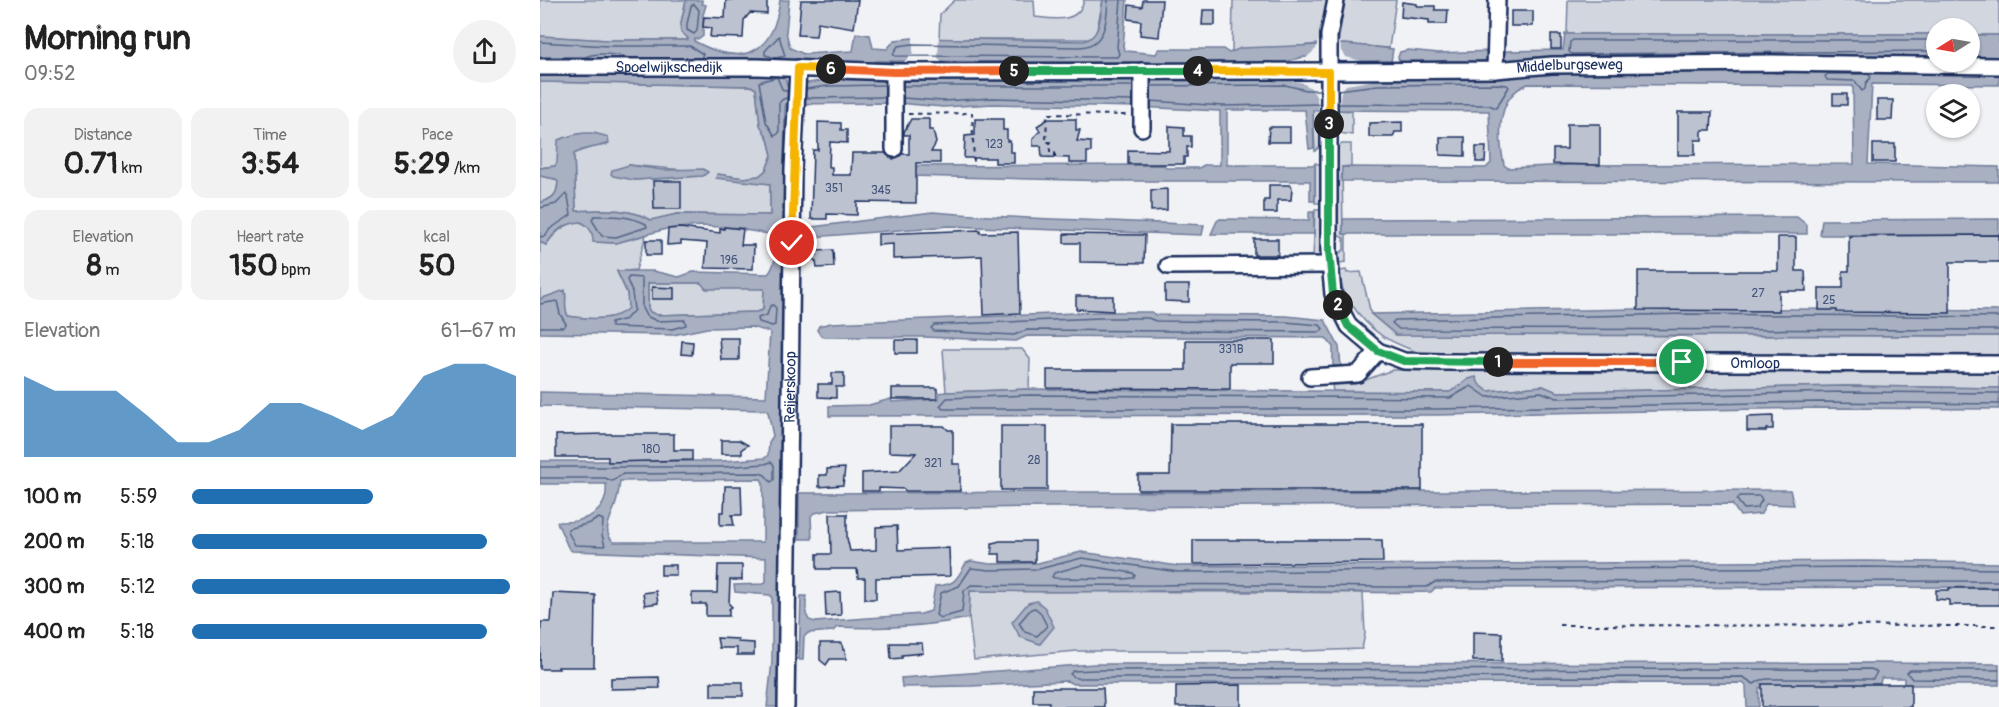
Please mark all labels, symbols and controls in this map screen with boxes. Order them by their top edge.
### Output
text: Morning run [24,18,191,59]
north arrow [1926,18,1980,72]
map controls [1926,18,1980,138]
button: share [453,20,516,83]
pin: 6 [816,54,846,84]
street label: Middelburgseweg [1516,55,1623,78]
pin: 5 [999,56,1029,86]
pin: 4 [1183,56,1213,86]
street label: Spoelwijkschedijk [615,58,723,77]
text: 6 [826,59,836,79]
text: 09:52 [24,61,75,86]
text: 5 [1010,61,1018,81]
text: 4 [1193,61,1203,81]
button: layers [1926,84,1980,138]
pin: 3 [1314,109,1344,139]
text: 3 [1325,114,1333,134]
text: Distance [74,125,132,145]
text: Time [253,125,287,145]
text: Pace [421,125,453,145]
house number: 123 [985,137,1003,152]
text: 0.71 [63,145,118,182]
text: 3:54 [241,145,299,182]
text: 5:29 [394,145,450,182]
text: km [118,158,143,178]
text: /km [450,158,480,178]
house number: 351 [825,181,843,196]
house number: 345 [871,183,891,198]
pin [766,217,817,268]
icon: check [775,226,808,259]
text: Elevation [73,227,133,247]
text: Heart rate [236,227,304,247]
text: kcal [424,227,450,247]
text: 8 [87,247,102,284]
text: 150 [229,247,278,284]
text: 50 [419,247,455,284]
house number: 196 [720,253,738,268]
text: m [102,260,119,280]
text: bpm [278,260,311,280]
house number: 27 [1751,286,1765,301]
pin: 2 [1323,290,1353,320]
house number: 25 [1822,293,1836,308]
text: 2 [1334,295,1342,315]
text: Elevation [24,318,100,343]
text: 61–67 m [441,318,516,343]
pin [1656,336,1707,387]
house number: 331B [1219,342,1244,357]
icon: arrive [1665,345,1698,378]
pin: 1 [1483,347,1513,377]
street label: Reijerskoop [780,351,800,423]
text: 1 [1495,352,1501,372]
street label: Omloop [1730,354,1780,373]
house number: 180 [642,442,660,457]
house number: 28 [1028,453,1040,468]
house number: 321 [924,456,942,471]
text: 100 m [24,484,81,509]
text: 5:59 [120,484,157,509]
text: 200 m [24,529,85,554]
text: 5:18 [120,529,154,554]
text: 300 m [24,574,85,599]
text: 5:12 [120,574,155,599]
text: 400 m [24,619,85,644]
text: 5:18 [120,619,154,644]

